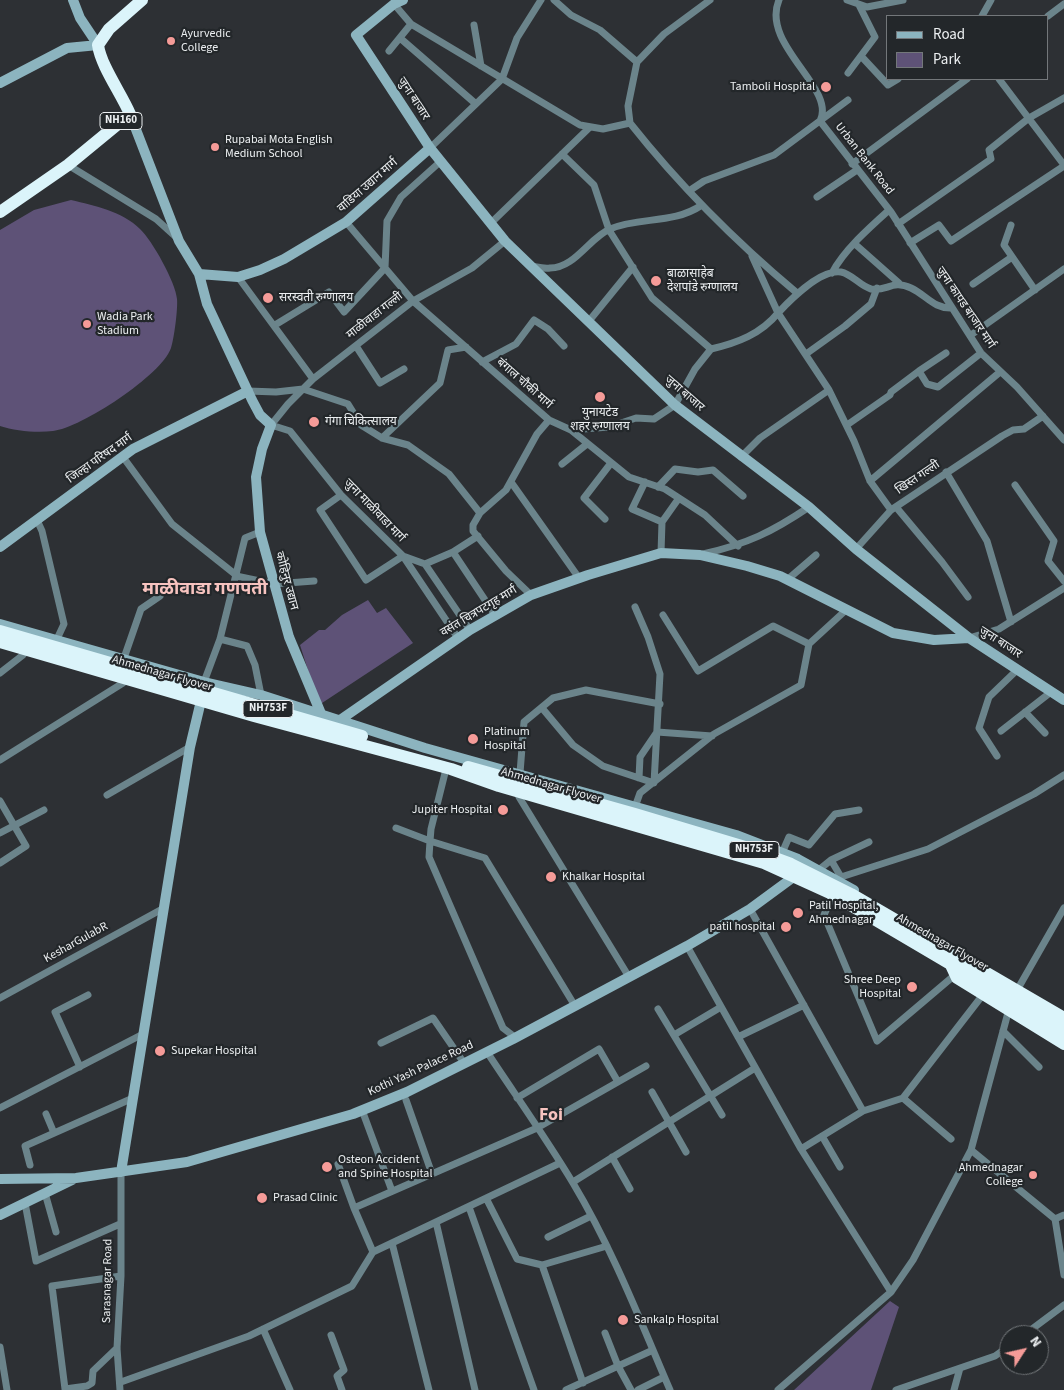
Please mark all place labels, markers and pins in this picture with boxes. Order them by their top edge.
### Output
place label: Ayurvedic College [181,27,231,55]
marker: Ayurvedic College [165,35,177,47]
place label: Tamboli Hospital [730,80,815,94]
marker: Tamboli Hospital [819,80,833,94]
place label: Rupabai Mota English Medium School [225,133,333,161]
marker: Rupabai Mota English Medium School [209,141,221,153]
place label: बाळासाहेब देशपांडे रुग्णालय [667,267,738,295]
marker: बाळासाहेब देशपांडे रुग्णालय [649,274,663,288]
marker: सरस्वती रुग्णालय [261,291,275,305]
place label: सरस्वती रुग्णालय [279,291,353,305]
place label: Wadia Park Stadium [97,310,153,338]
marker: Wadia Park Stadium [81,318,93,330]
marker: युनायटेड शहर रुग्णालय [593,390,607,404]
place label: युनायटेड शहर रुग्णालय [570,406,630,434]
marker: गंगा चिकित्सालय [307,415,321,429]
place label: गंगा चिकित्सालय [325,415,397,429]
place label: Platinum Hospital [484,725,530,753]
marker: Platinum Hospital [466,732,480,746]
place label: Jupiter Hospital [412,803,492,817]
marker: Jupiter Hospital [496,803,510,817]
marker: Khalkar Hospital [544,870,558,884]
place label: Khalkar Hospital [562,870,645,884]
place label: Patil Hospital, Ahmednagar [809,899,878,927]
marker: Patil Hospital, Ahmednagar [791,906,805,920]
place label: patil hospital [710,920,775,934]
marker: patil hospital [779,920,793,934]
place label: Shree Deep Hospital [844,973,901,1001]
marker: Shree Deep Hospital [905,980,919,994]
marker: Supekar Hospital [153,1044,167,1058]
place label: Supekar Hospital [171,1044,257,1058]
place label: Osteon Accident and Spine Hospital [338,1153,432,1181]
marker: Osteon Accident and Spine Hospital [320,1160,334,1174]
place label: Ahmednagar College [959,1161,1023,1189]
marker: Ahmednagar College [1027,1169,1039,1181]
marker: Prasad Clinic [255,1191,269,1205]
place label: Prasad Clinic [273,1191,338,1205]
marker: Sankalp Hospital [616,1313,630,1327]
place label: Sankalp Hospital [634,1313,719,1327]

